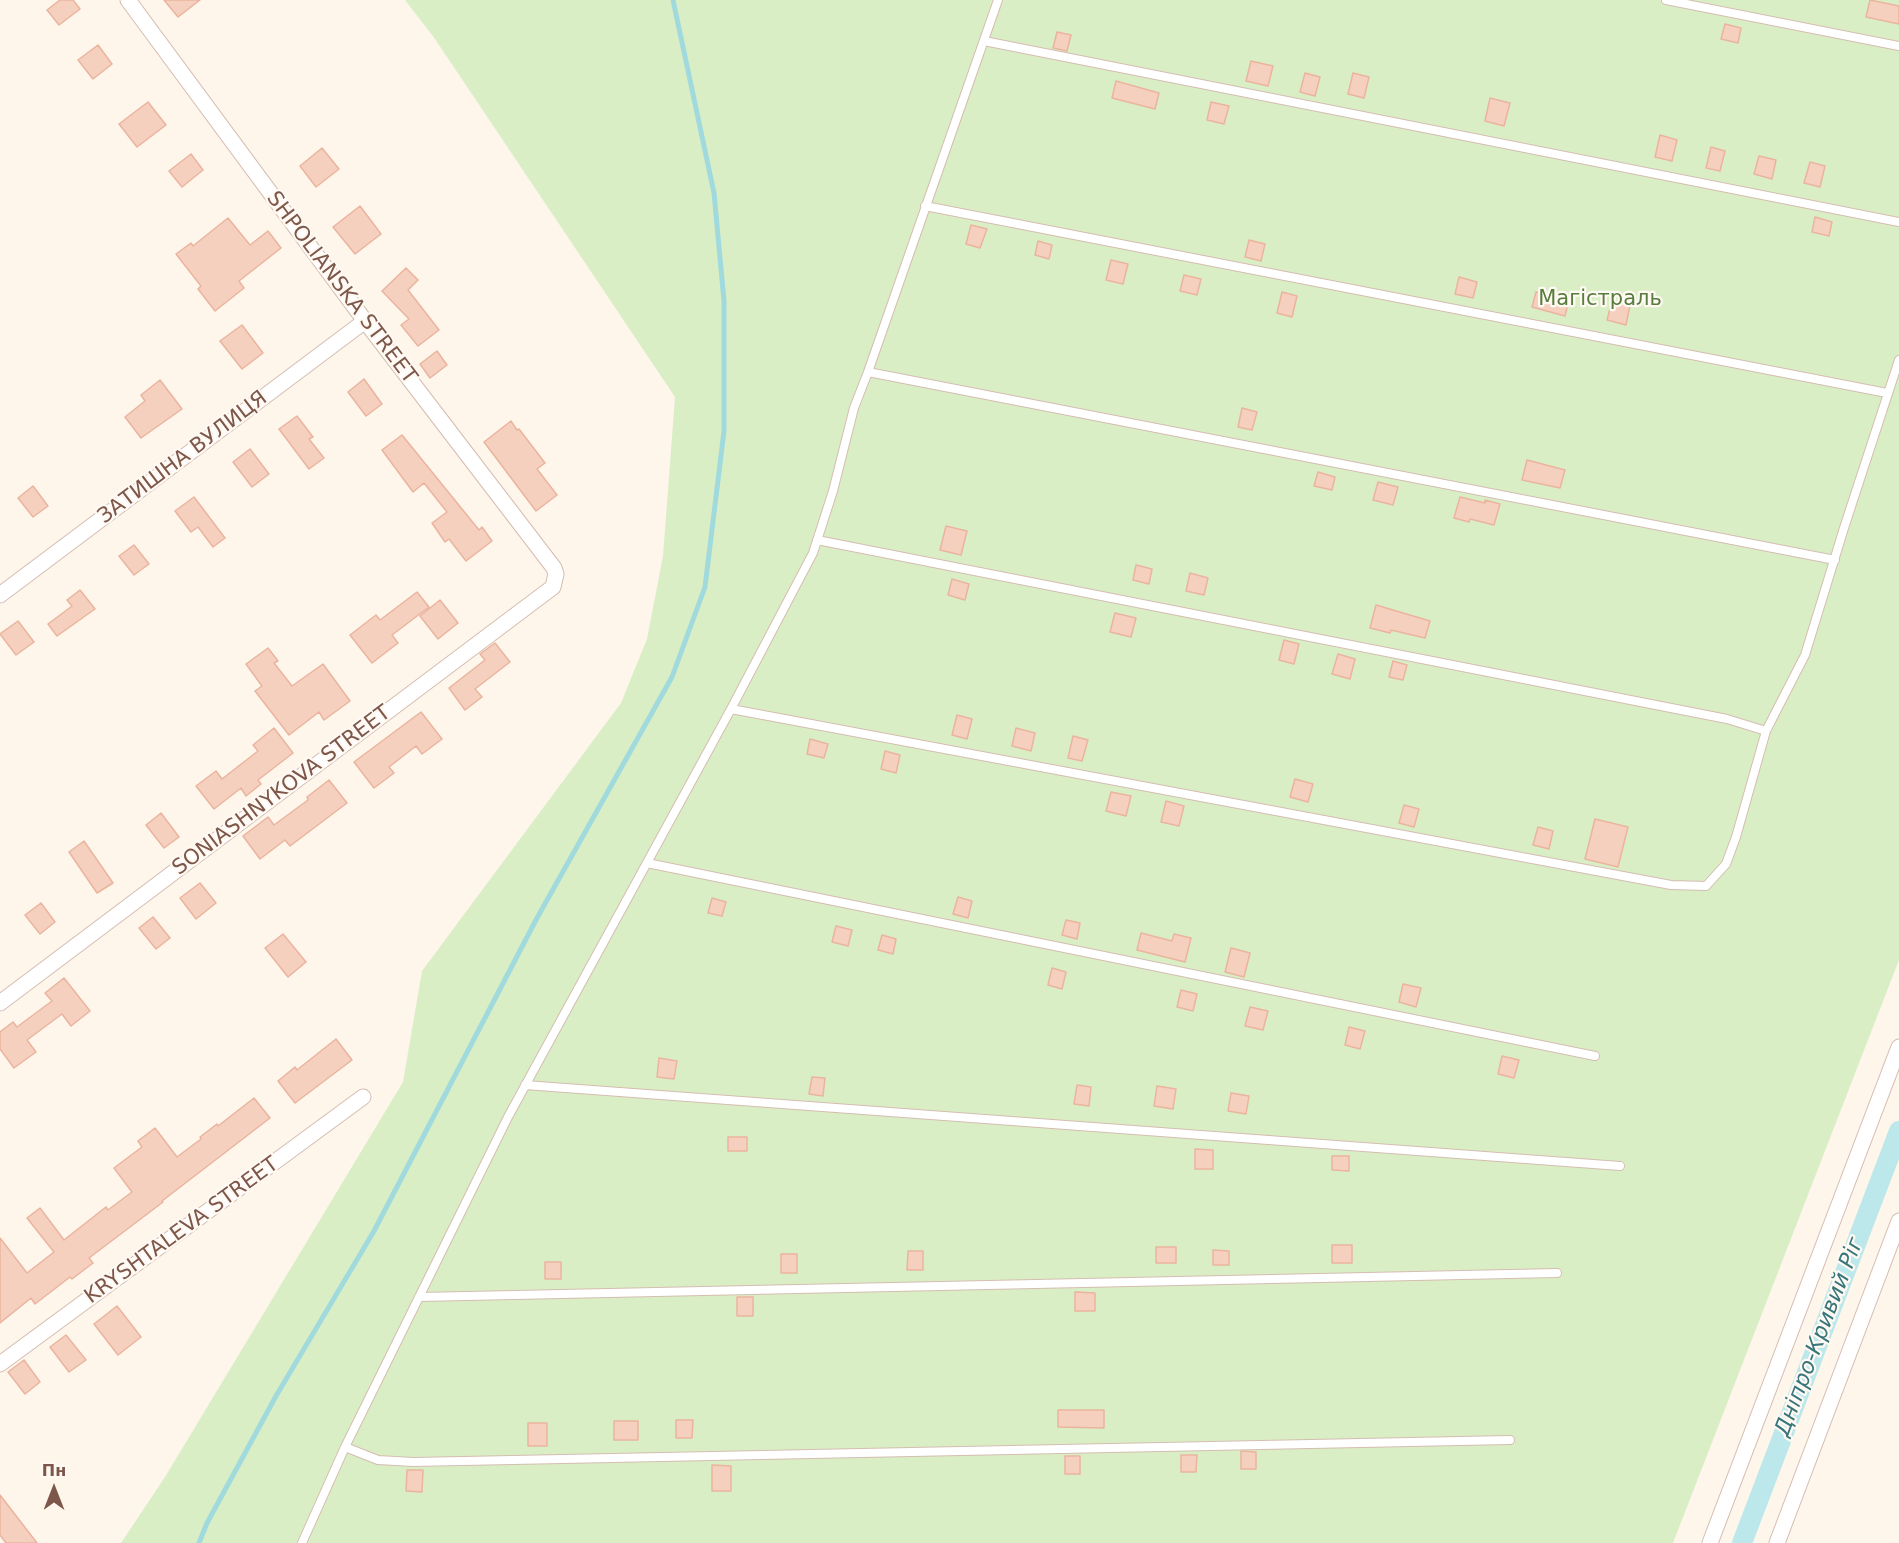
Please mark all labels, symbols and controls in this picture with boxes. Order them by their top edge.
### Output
street label: SHPOLIANSKA STREET [260,187,422,389]
park label: Магістраль [1538,287,1662,313]
street label: ЗАТИШНА ВУЛИЦЯ [93,386,273,530]
street label: SONIASHNYKOVA STREET [168,701,396,881]
street label: KRYSHTALEVA STREET [80,1152,284,1310]
water label: Дніпро-Кривий Ріг [1770,1234,1870,1440]
north arrow [24,1459,84,1519]
text: Пн [42,1461,66,1480]

